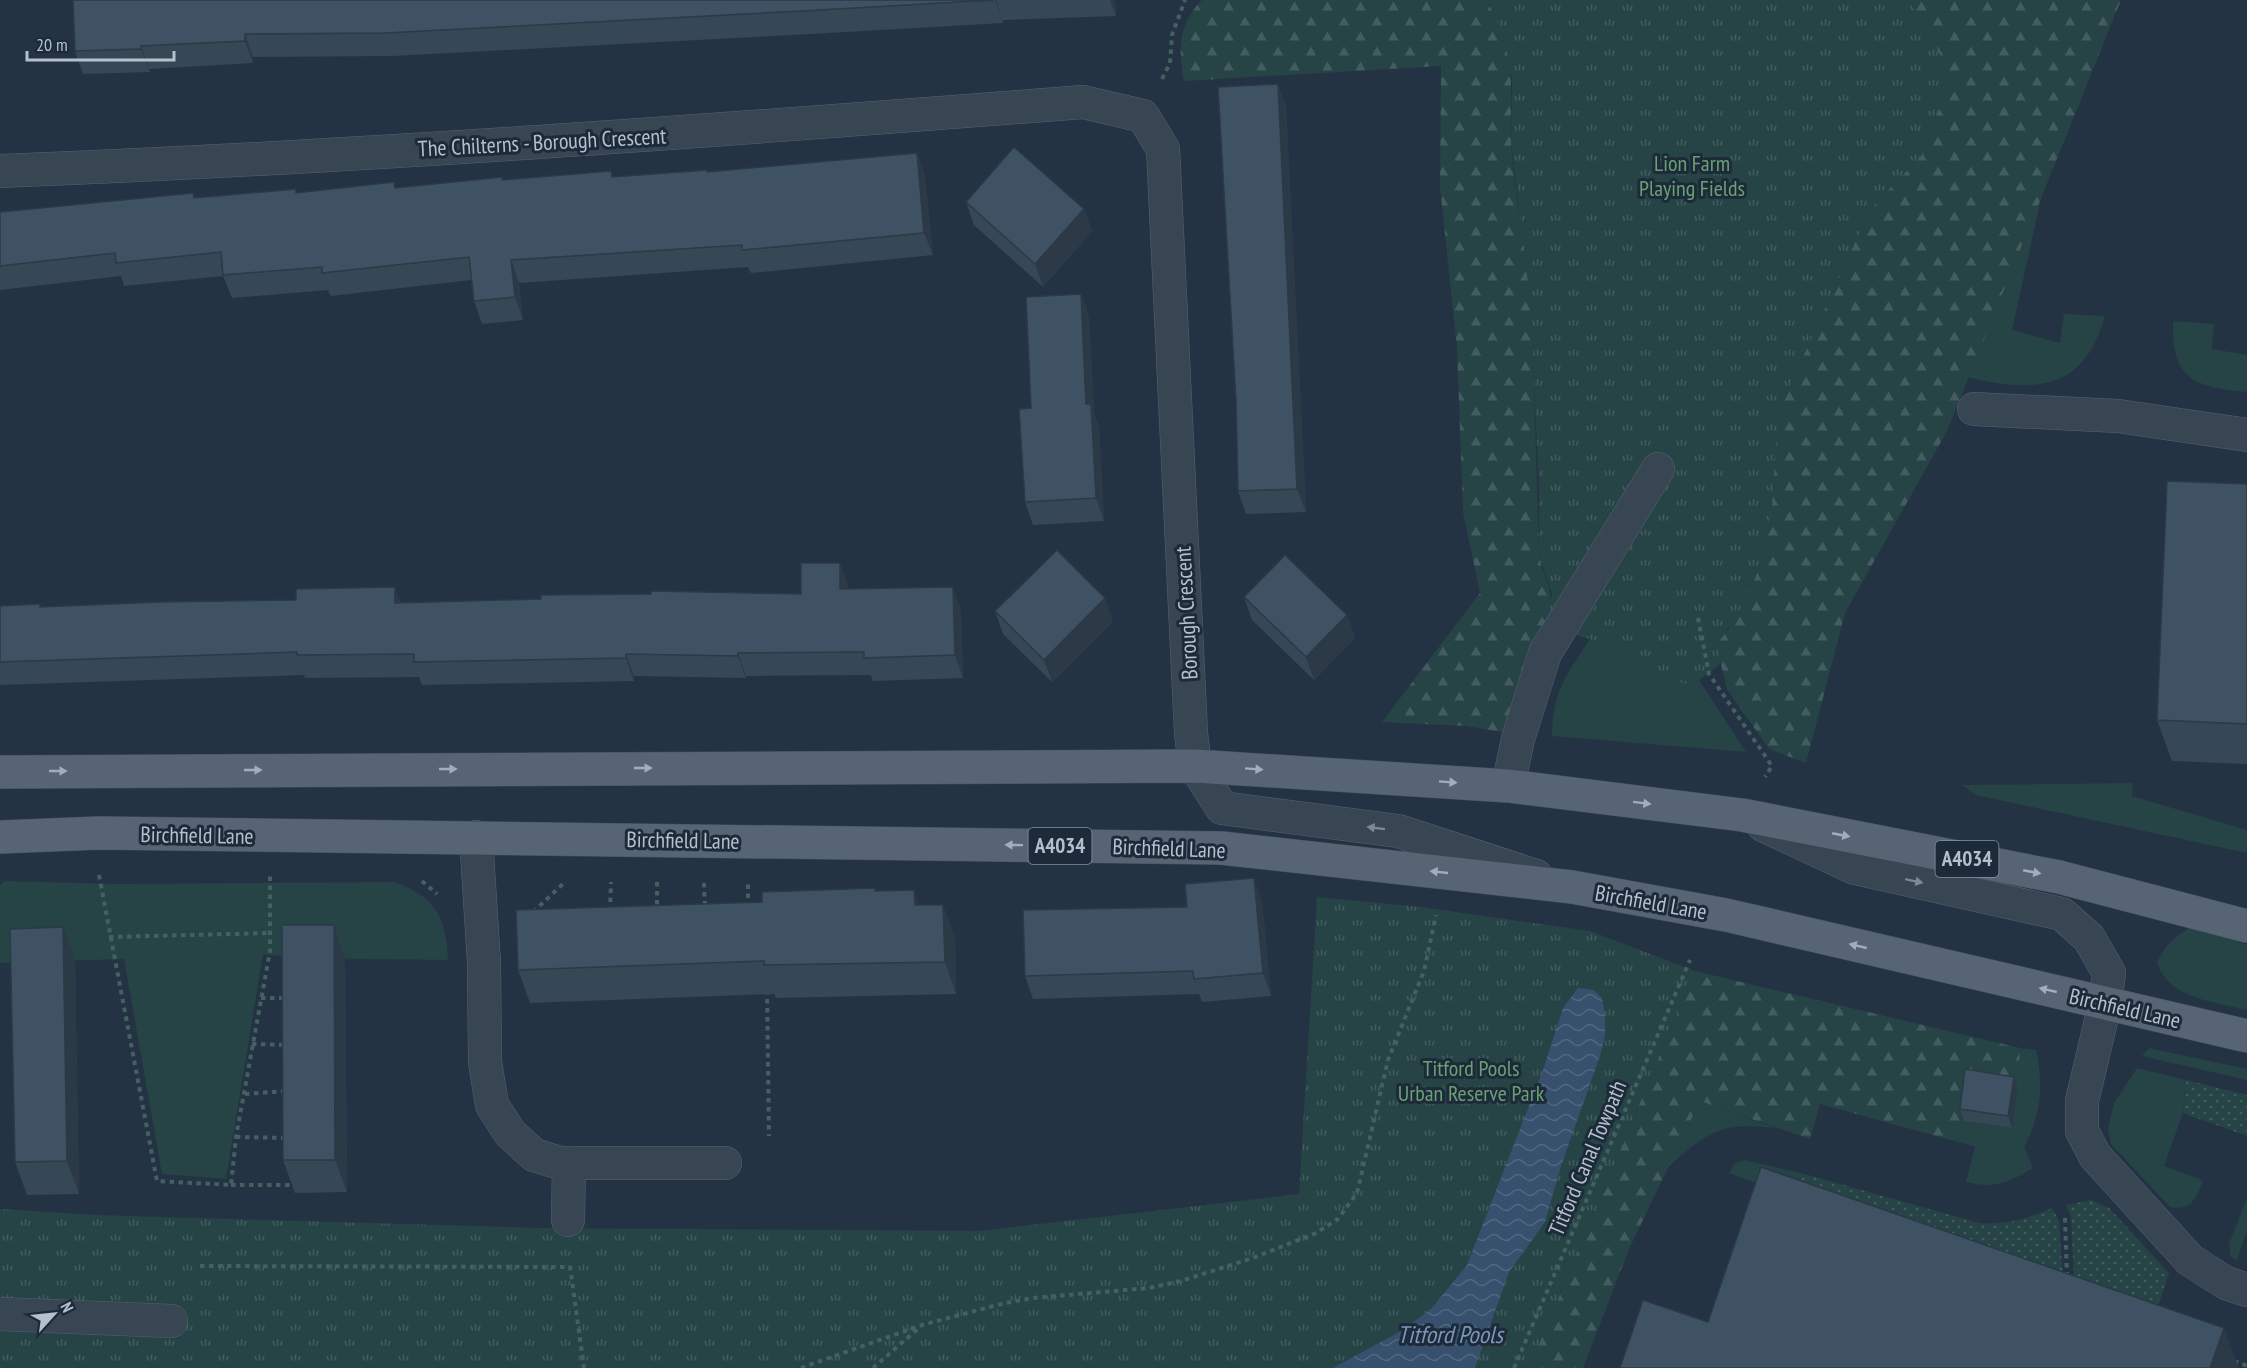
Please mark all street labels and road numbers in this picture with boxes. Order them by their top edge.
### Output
street label: The Chilterns - Borough Crescent [417,122,667,162]
street label: Borough Crescent [1169,546,1203,680]
street label: Birchfield Lane [140,820,254,850]
street label: Birchfield Lane [626,825,740,855]
road number: A4034 [1028,828,1092,864]
street label: Birchfield Lane [1112,832,1226,864]
road number: A4034 [1936,841,1998,877]
street label: Birchfield Lane [1593,878,1709,926]
street label: Birchfield Lane [2067,982,2183,1034]
street label: Titford Canal Towpath [1542,1076,1632,1240]

